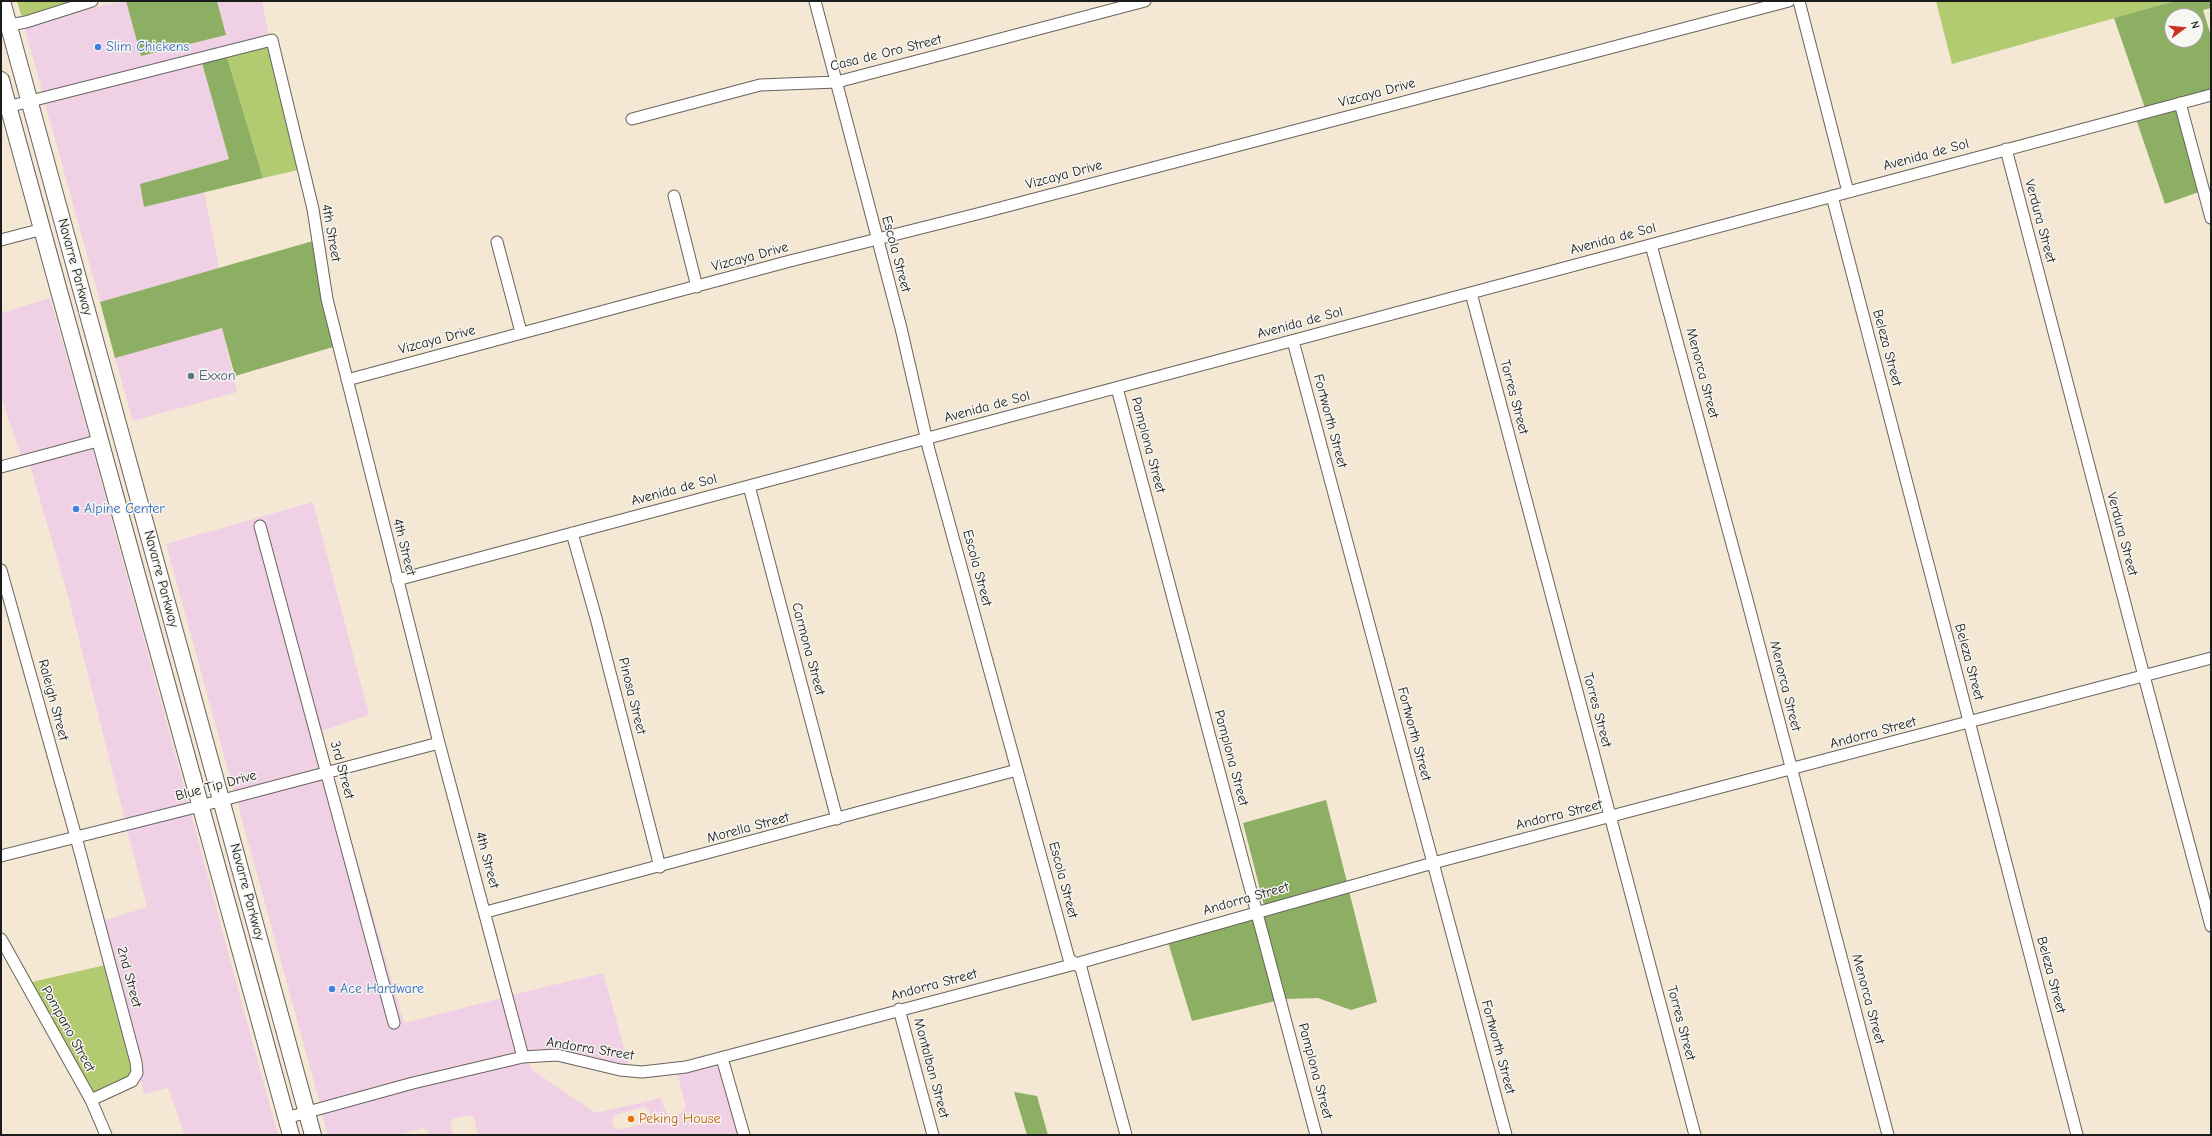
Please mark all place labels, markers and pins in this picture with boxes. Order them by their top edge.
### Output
place label: Slim Chickens [106,39,189,55]
marker: Slim Chickens [93,42,103,52]
place label: Exxon [199,368,236,384]
marker: Exxon [186,371,196,381]
place label: Alpine Center [84,501,165,517]
marker: Alpine Center [71,504,81,514]
place label: Ace Hardware [340,981,424,997]
marker: Ace Hardware [327,984,337,994]
place label: Peking House [639,1111,721,1127]
marker: Peking House [626,1114,636,1124]

